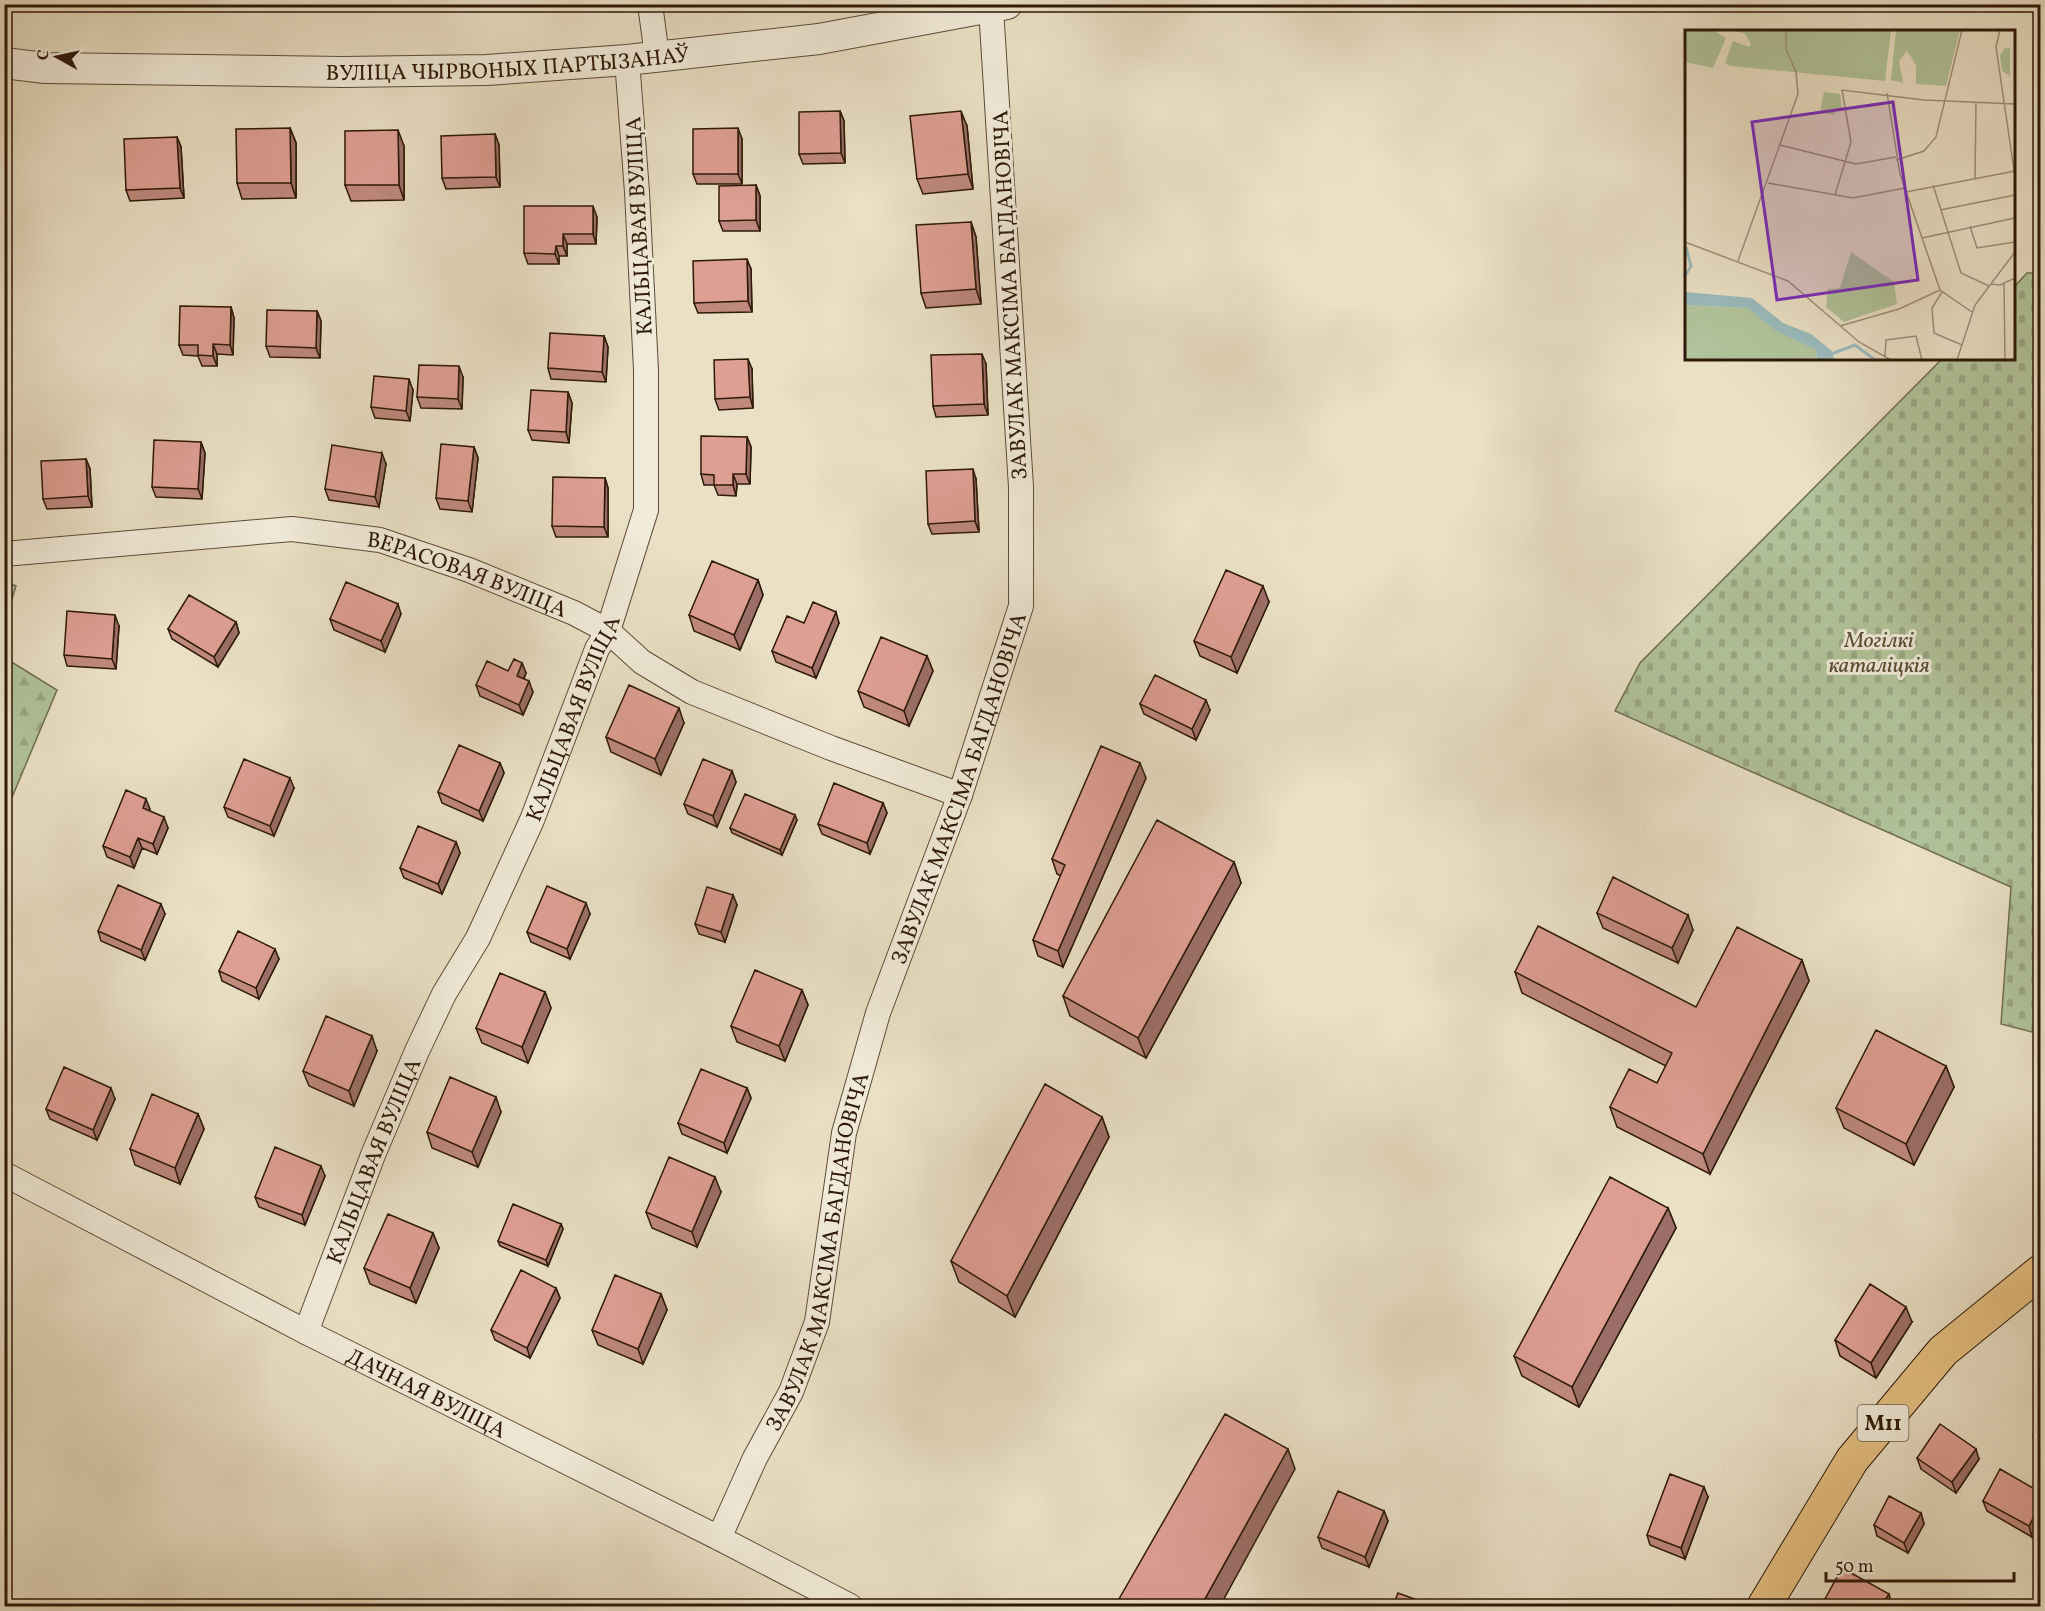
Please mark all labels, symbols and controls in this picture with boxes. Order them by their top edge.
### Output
north arrow [27,27,87,87]
inset map [1685,30,2015,360]
street label: ВУЛІЦА ЧЫРВОНЫХ ПАРТЫЗАНАЎ [325,40,691,90]
text: С [33,49,56,62]
street label: ЗАВУЛАК МАКСІМА БАГДАНОВІЧА [986,109,1037,481]
street label: КАЛЬЦАВАЯ ВУЛІЦА [619,116,662,336]
street label: ВЕРАСОВАЯ ВУЛІЦА [365,526,571,627]
street label: ЗАВУЛАК МАКСІМА БАГДАНОВІЧА [885,609,1036,969]
street label: КАЛЬЦАВАЯ ВУЛІЦА [520,613,630,827]
park label: Могілкі каталіцкія [1828,626,1930,682]
street label: КАЛЬЦАВАЯ ВУЛІЦА [320,1054,430,1269]
street label: ЗАВУЛАК МАКСІМА БАГДАНОВІЧА [759,1069,878,1438]
street label: ДАЧНАЯ ВУЛІЦА [341,1342,511,1448]
road number: М11 [1858,1405,1908,1441]
scale bar [1826,1545,2014,1583]
text: 50 m [1835,1555,1874,1580]

